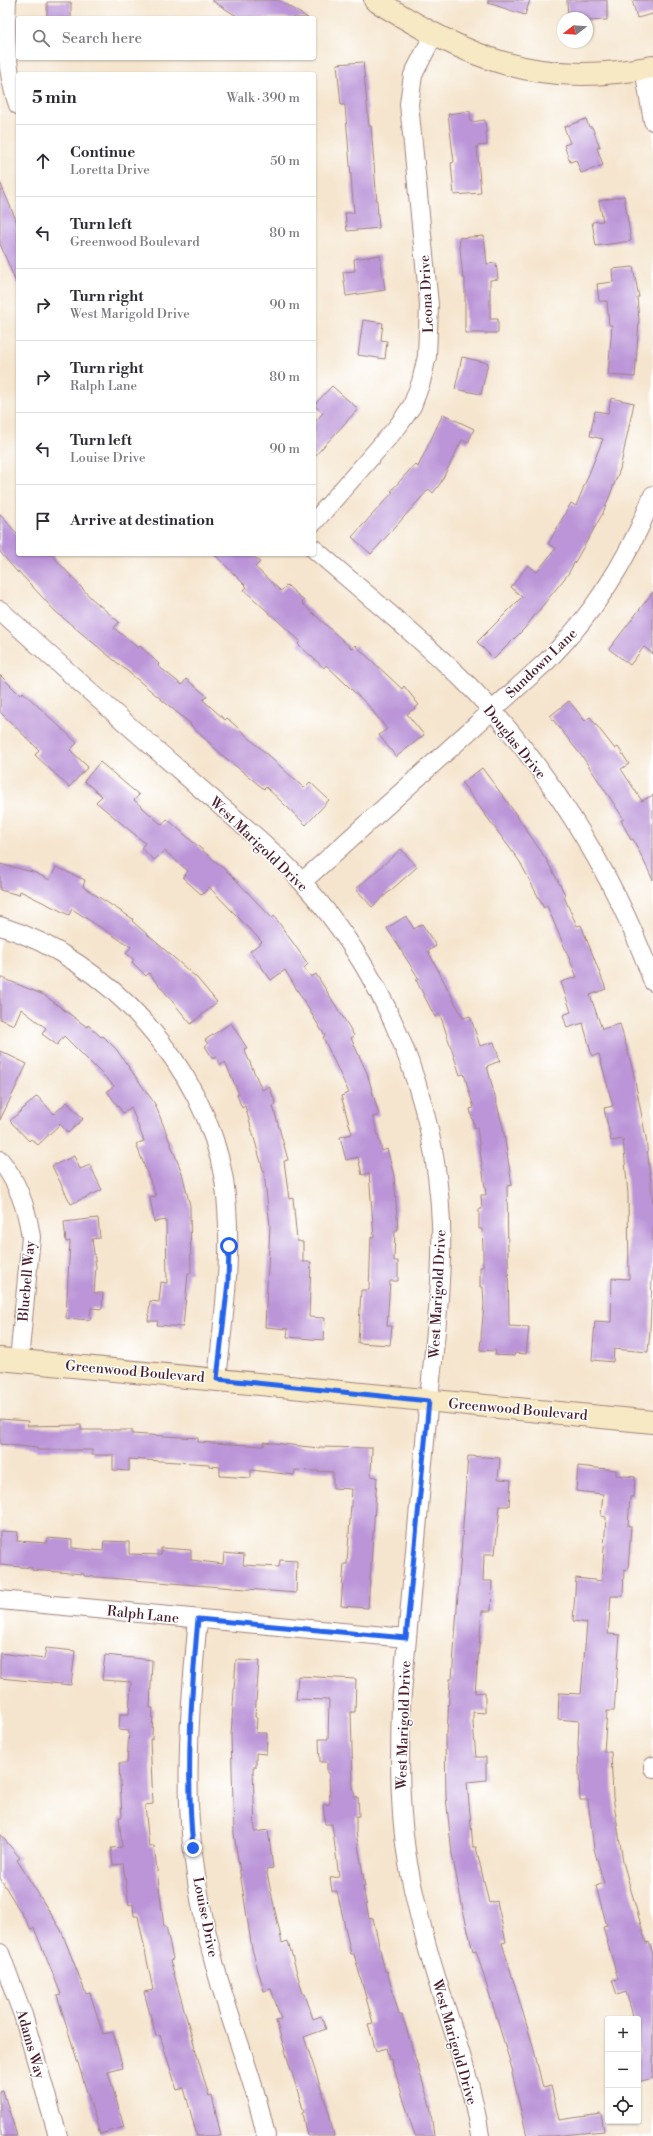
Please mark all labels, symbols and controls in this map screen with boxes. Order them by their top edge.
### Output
north arrow [557,12,593,48]
search box [16,16,316,60]
icon: search [30,27,52,49]
text: Search here [62,29,142,48]
text: 5 min [32,87,77,109]
text: Walk · 390 m [227,90,300,106]
text: Continue [70,143,135,162]
icon: ahead [32,150,54,172]
text: 50 m [270,153,300,169]
text: Loretta Drive [70,162,150,178]
text: Turn left [70,215,132,234]
icon: left [32,222,54,244]
text: 80 m [269,225,300,241]
text: Greenwood Boulevard [70,234,200,250]
street label: Leona Drive [416,254,438,333]
text: Turn right [70,287,144,306]
icon: right [32,294,54,316]
text: 90 m [269,297,300,313]
text: West Marigold Drive [70,306,190,322]
text: Turn right [70,359,144,378]
icon: right [32,366,54,388]
text: 80 m [269,369,300,385]
text: Ralph Lane [70,378,137,394]
text: Turn left [70,431,132,450]
icon: left [32,438,54,460]
text: 90 m [269,441,300,457]
text: Louise Drive [70,450,146,466]
icon: arrive [32,510,54,532]
text: Arrive at destination [70,511,214,530]
street label: Sundown Lane [502,625,581,702]
street label: Douglas Drive [479,702,549,783]
street label: West Marigold Drive [205,793,311,896]
street label: West Marigold Drive [426,1229,450,1360]
route start [220,1237,238,1255]
street label: Bluebell Way [14,1240,40,1323]
street label: Greenwood Boulevard [65,1357,205,1387]
street label: Greenwood Boulevard [448,1395,588,1425]
street label: Ralph Lane [106,1602,180,1628]
street label: West Marigold Drive [393,1660,415,1791]
route end [184,1839,202,1857]
street label: Louise Drive [188,1875,222,1959]
street label: West Marigold Drive [427,1977,480,2107]
street label: Adams Way [11,2007,49,2081]
map controls [605,2016,641,2124]
button: + [605,2016,641,2052]
button: − [605,2052,641,2088]
button: locate [605,2088,641,2124]

